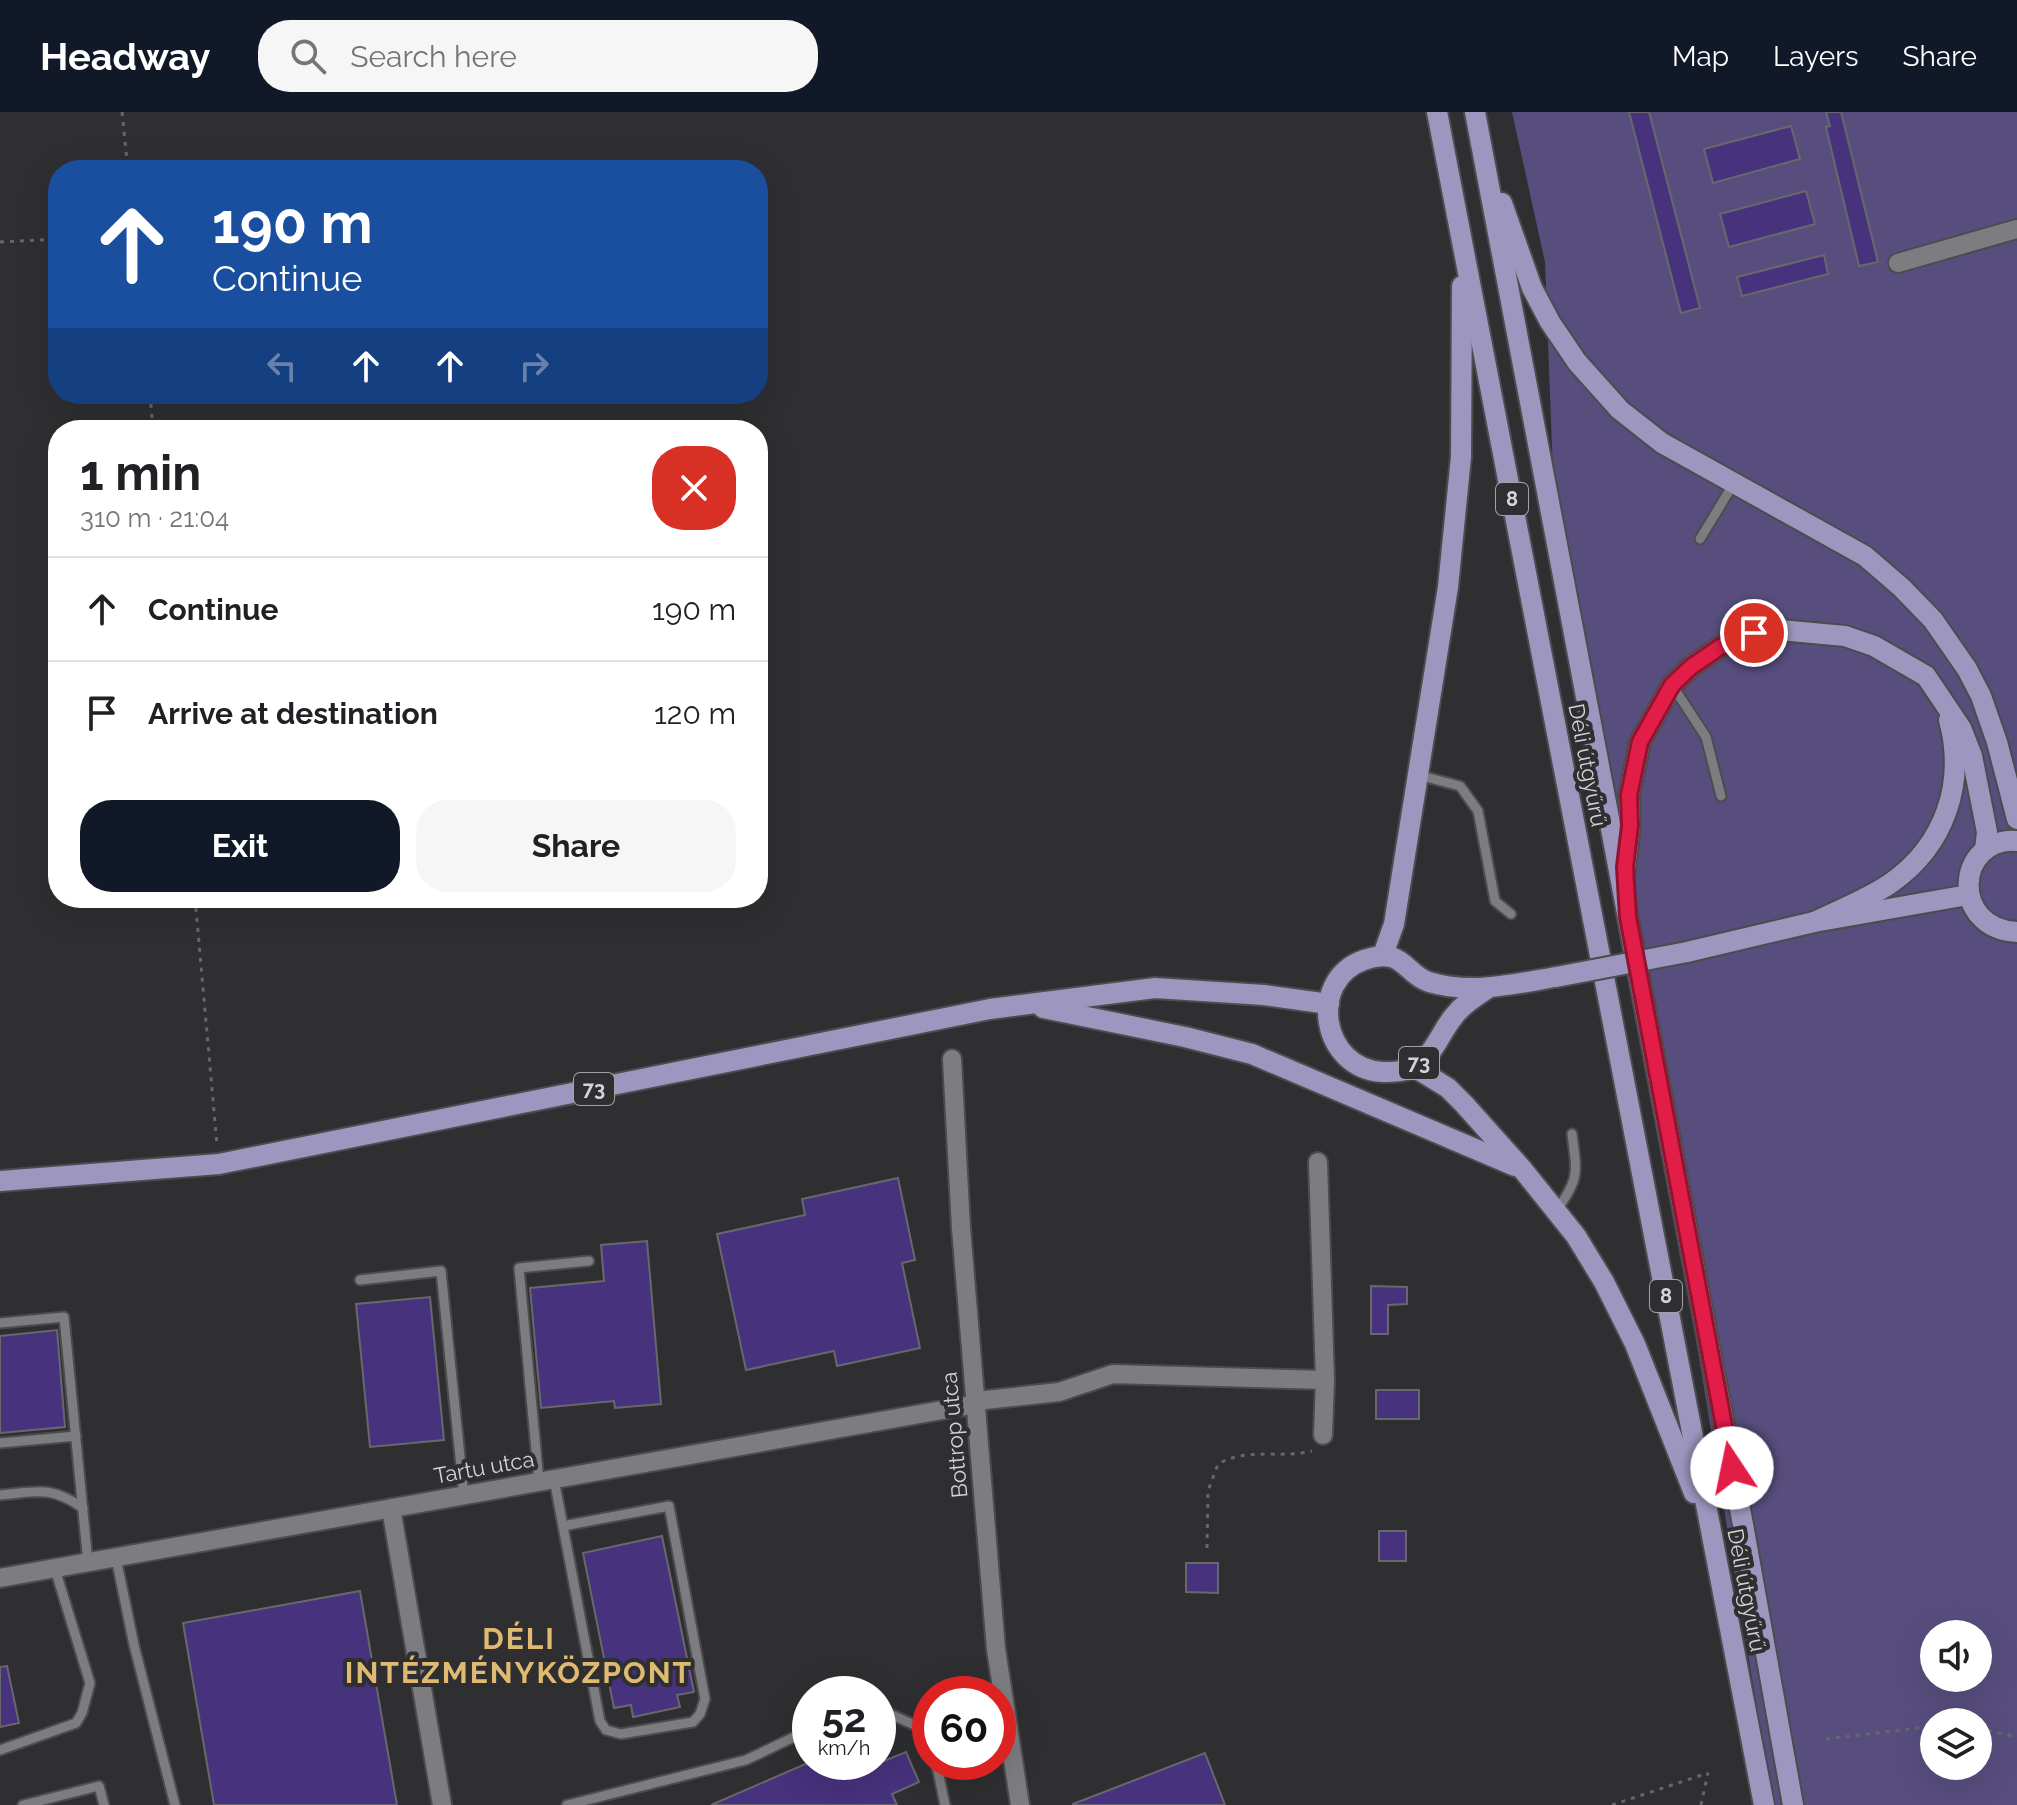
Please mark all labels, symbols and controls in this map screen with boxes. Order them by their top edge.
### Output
search box [258,20,818,92]
text: Headway [40,34,210,79]
icon: search [286,34,330,78]
text: Search here [350,39,517,74]
text: Map [1672,40,1729,73]
text: Layers [1773,40,1859,73]
text: Share [1903,40,1977,73]
text: 190 m [212,190,373,256]
icon: ahead [80,192,184,296]
text: Continue [212,257,362,299]
icon: left [260,344,304,388]
icon: ahead [344,344,388,388]
icon: ahead [428,344,472,388]
icon: right [512,344,556,388]
text: 1 min [80,445,201,501]
button: close [652,446,736,530]
road number: 8 [1496,483,1528,515]
text: 310 m · 21:04 [80,503,229,533]
icon: ahead [80,587,124,631]
text: Continue [148,592,279,627]
text: 190 m [652,592,736,627]
pin [1720,599,1788,667]
icon: arrive [1732,611,1776,655]
icon: arrive [80,691,124,735]
text: Arrive at destination [148,696,438,731]
text: 120 m [654,696,736,731]
street label: Déli útgyűrű [1563,701,1613,829]
button: Exit [80,800,400,892]
button: Share [416,800,736,892]
road number: 73 [1399,1047,1439,1079]
road number: 73 [574,1073,614,1105]
road number: 8 [1650,1280,1682,1312]
street label: Bottrop utca [936,1371,972,1499]
position arrow [1690,1426,1774,1510]
street label: Tartu utca [432,1445,536,1489]
street label: Déli útgyűrű [1722,1526,1772,1654]
map controls [1920,1620,1992,1780]
button: sound [1920,1620,1992,1692]
district label: DÉLI INTÉZMÉNYKÖZPONT [345,1621,693,1690]
speed limit sign: 60 [912,1676,1016,1780]
text: 52 [822,1694,866,1741]
button: layers [1920,1708,1992,1780]
text: km/h [818,1736,870,1760]

